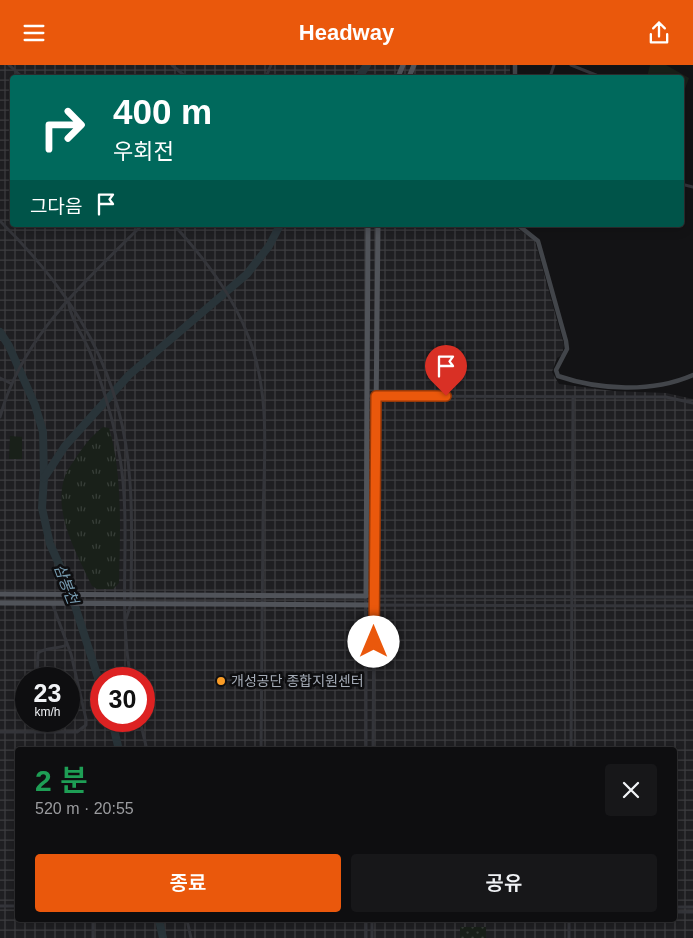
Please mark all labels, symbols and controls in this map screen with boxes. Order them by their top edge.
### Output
icon: menu [20,19,48,47]
icon: share [645,19,673,47]
text: Headway [299,20,394,45]
text: 400 m [113,92,212,131]
icon: right [30,95,95,160]
text: 우회전 [113,139,174,164]
icon: arrive [92,190,120,218]
text: 그다음 [30,196,82,217]
pin [425,345,467,396]
icon: arrive [432,352,460,380]
water label: 삼봉천 [51,561,83,608]
position arrow [347,615,399,667]
speed limit sign: 30 [90,667,155,732]
place label: 개성공단 종합지원센터 [231,673,364,689]
marker: 개성공단 종합지원센터 [215,675,227,687]
text: 23 [34,679,61,707]
text: km/h [34,705,61,719]
text: 2 분 [35,764,88,797]
button: close [605,764,657,816]
text: 520 m · 20:55 [35,800,134,817]
button: 종료 [35,854,341,912]
button: 공유 [351,854,657,912]

